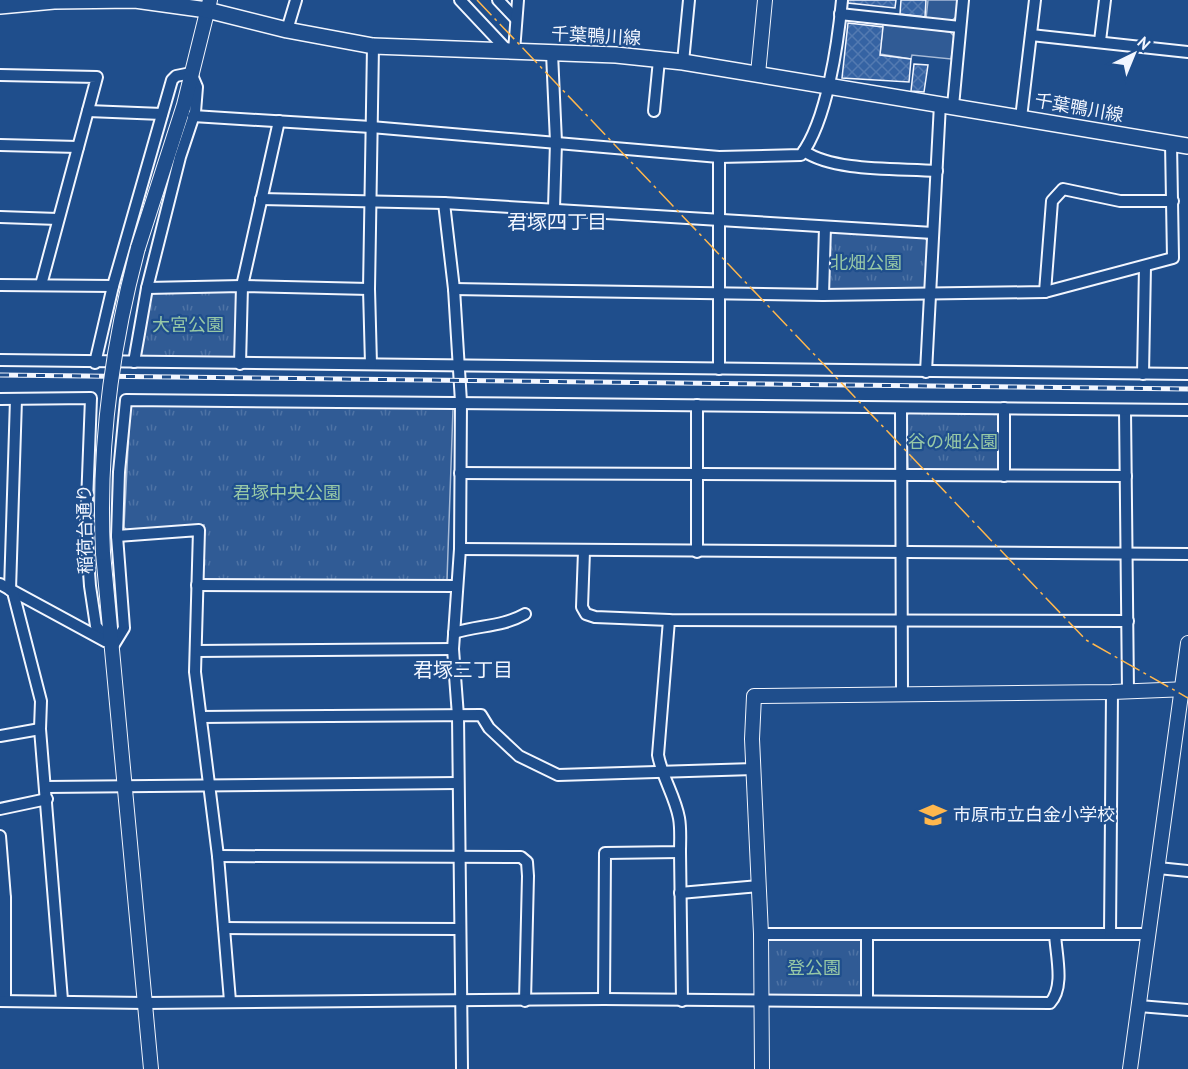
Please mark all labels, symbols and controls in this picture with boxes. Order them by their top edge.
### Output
street label: 千葉鴨川線 [550,22,642,49]
north arrow [1104,24,1164,84]
text: N [1134,32,1155,54]
street label: 千葉鴨川線 [1033,88,1125,127]
district label: 君塚四丁目 [507,209,607,235]
park label: 北畑公園 [830,251,902,274]
park label: 大宮公園 [152,313,224,336]
park label: 谷の畑公園 [908,430,998,453]
park label: 君塚中央公園 [233,481,341,504]
street label: 稲荷台通り [72,484,97,574]
district label: 君塚三丁目 [413,657,513,683]
school or university icon: 市原市立白金小学校 [918,800,948,830]
place label: 市原市立白金小学校 [953,803,1115,826]
park label: 登公園 [787,956,841,979]

